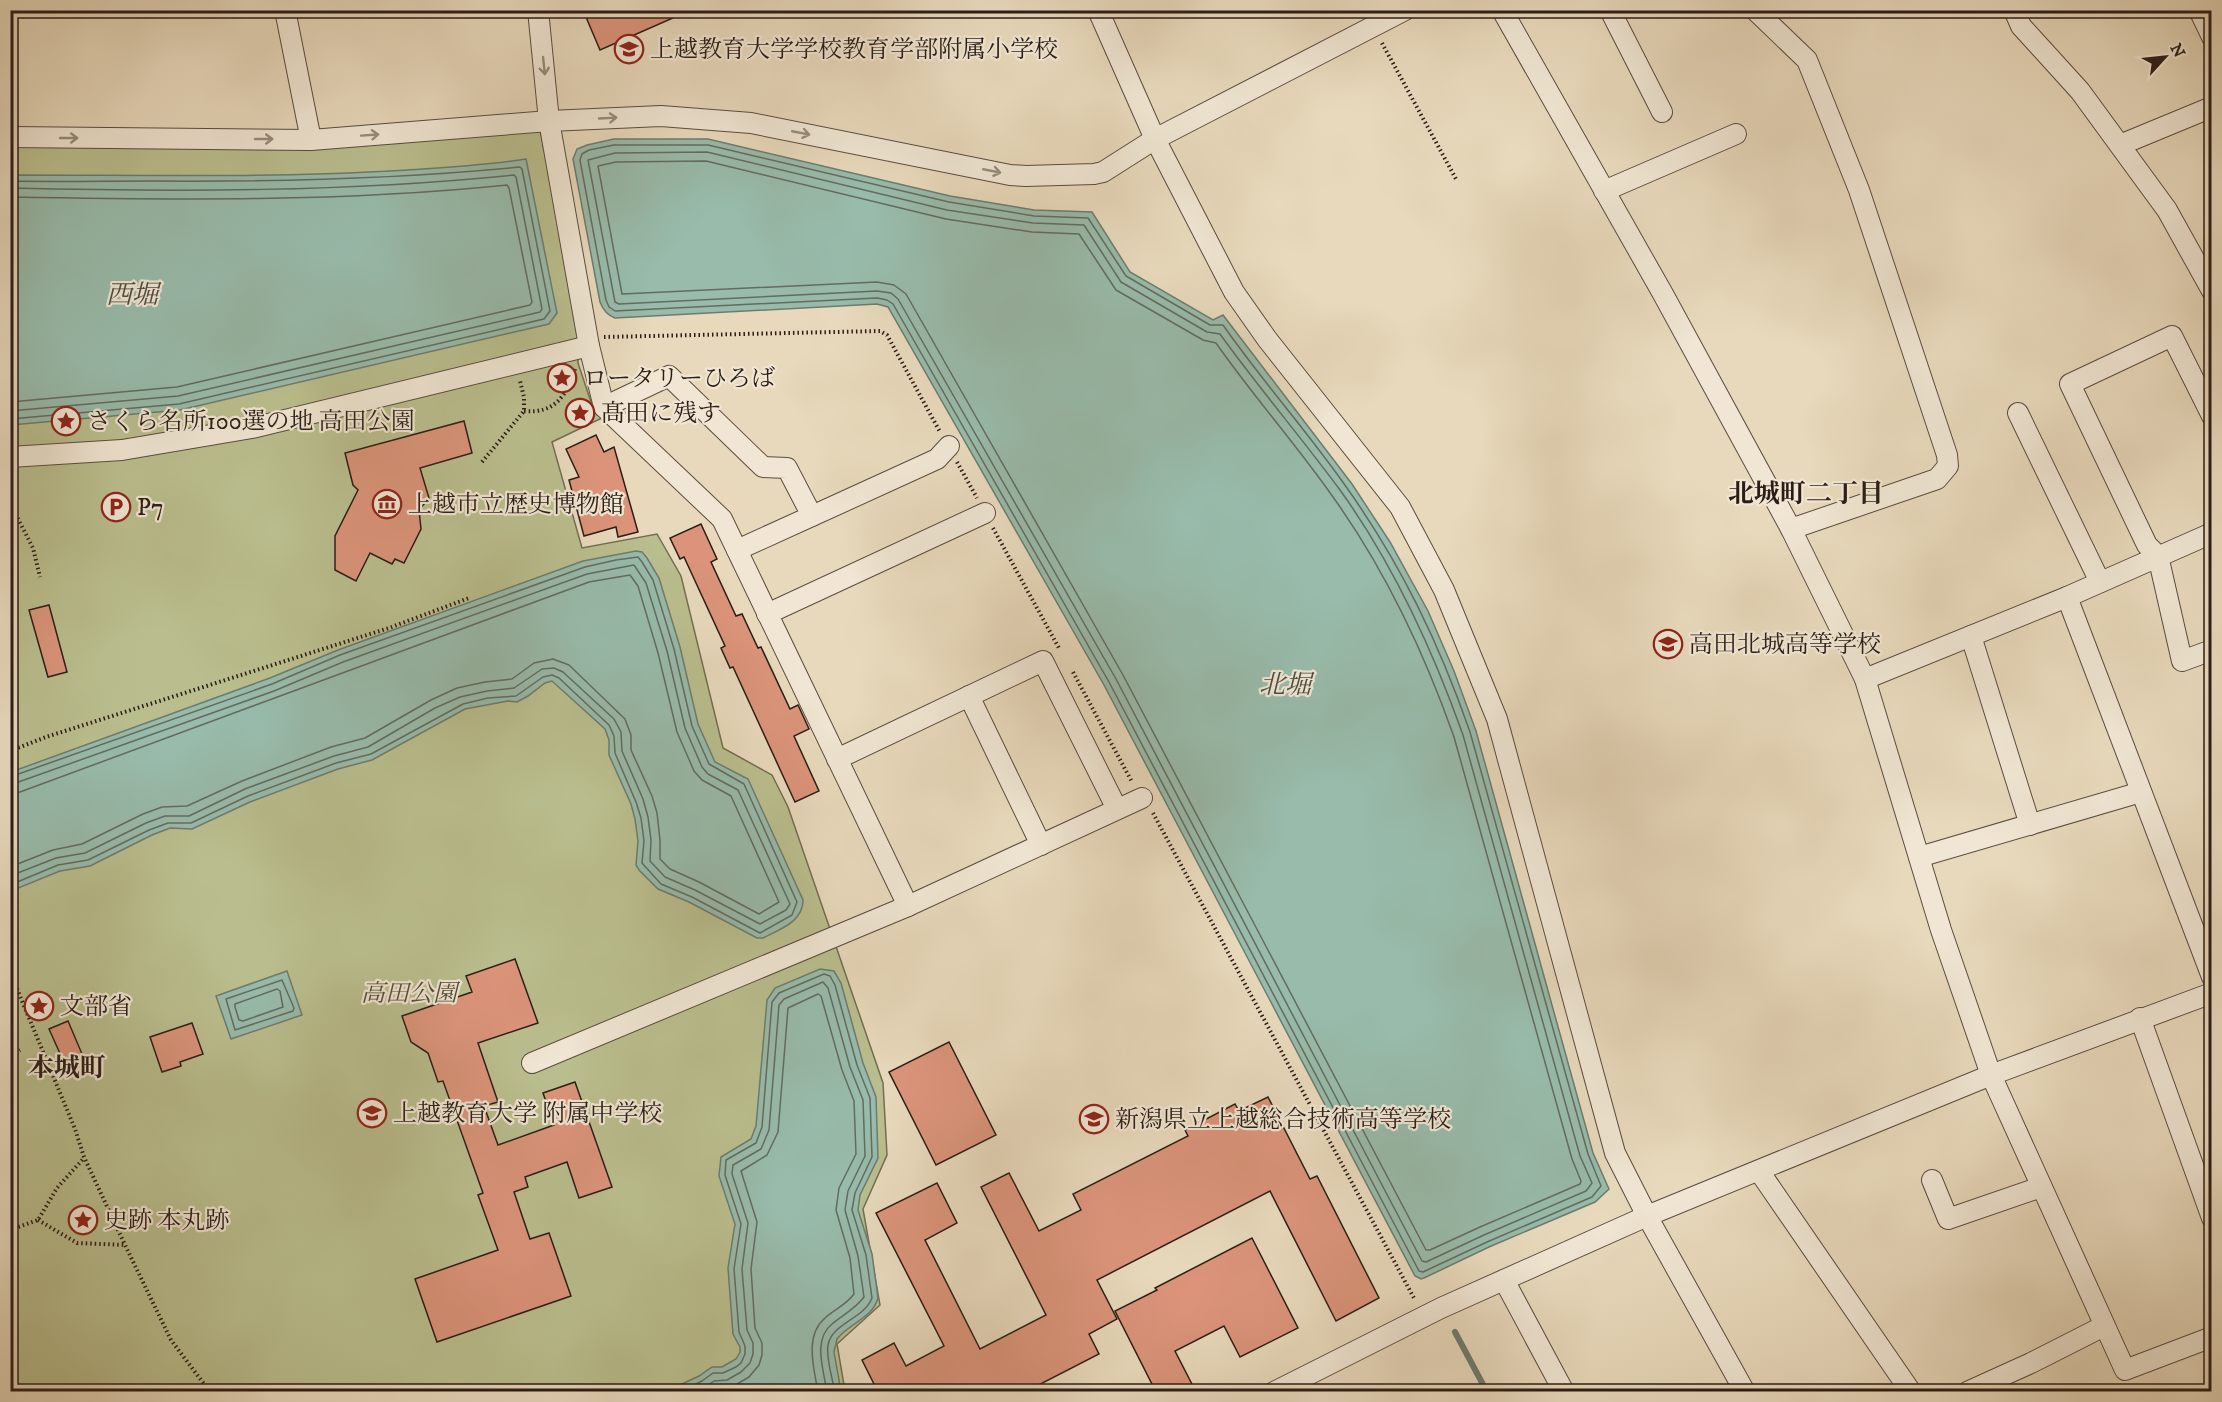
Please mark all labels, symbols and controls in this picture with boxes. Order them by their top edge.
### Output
north arrow [2135,27,2195,87]
school or university icon: 上越教育大学学校教育学部附属小学校 [613,33,645,65]
place label: 上越教育大学学校教育学部附属小学校 [650,35,1058,65]
text: N [2166,40,2189,61]
one-way arrow [539,55,550,75]
one-way arrow [597,113,617,124]
one-way arrow [791,128,811,139]
one-way arrow [359,129,379,140]
one-way arrow [58,132,78,144]
one-way arrow [253,133,273,145]
one-way arrow [982,166,1002,177]
water label: 西堀 [106,279,162,312]
place icon: ロータリーひろば [546,362,578,394]
place label: ロータリーひろば [583,364,775,394]
place icon: 髙田に残す [564,397,596,429]
place label: 髙田に残す [601,399,721,429]
place icon: さくら名所100選の地 高田公園 [50,405,82,437]
place label: さくら名所100選の地 高田公園 [87,407,415,437]
district label: 北城町二丁目 [1728,478,1884,511]
museum icon: 上越市立歴史博物館 [371,488,403,520]
place label: 上越市立歴史博物館 [408,490,624,520]
parking icon: P7 [100,491,132,523]
place label: P7 [137,493,164,523]
school or university icon: 高田北城高等学校 [1652,628,1684,660]
place label: 高田北城高等学校 [1689,630,1881,660]
water label: 北堀 [1259,669,1315,702]
park label: 高田公園 [361,979,461,1009]
place icon: 文部省 [23,990,55,1022]
place label: 文部省 [60,992,132,1022]
district label: 本城町 [28,1052,106,1085]
school or university icon: 上越教育大学 附属中学校 [356,1097,388,1129]
place label: 上越教育大学 附属中学校 [393,1099,662,1129]
school or university icon: 新潟県立上越総合技術高等学校 [1078,1103,1110,1135]
place label: 新潟県立上越総合技術高等学校 [1115,1105,1451,1135]
place icon: 史跡 本丸跡 [67,1204,99,1236]
place label: 史跡 本丸跡 [104,1206,229,1236]

